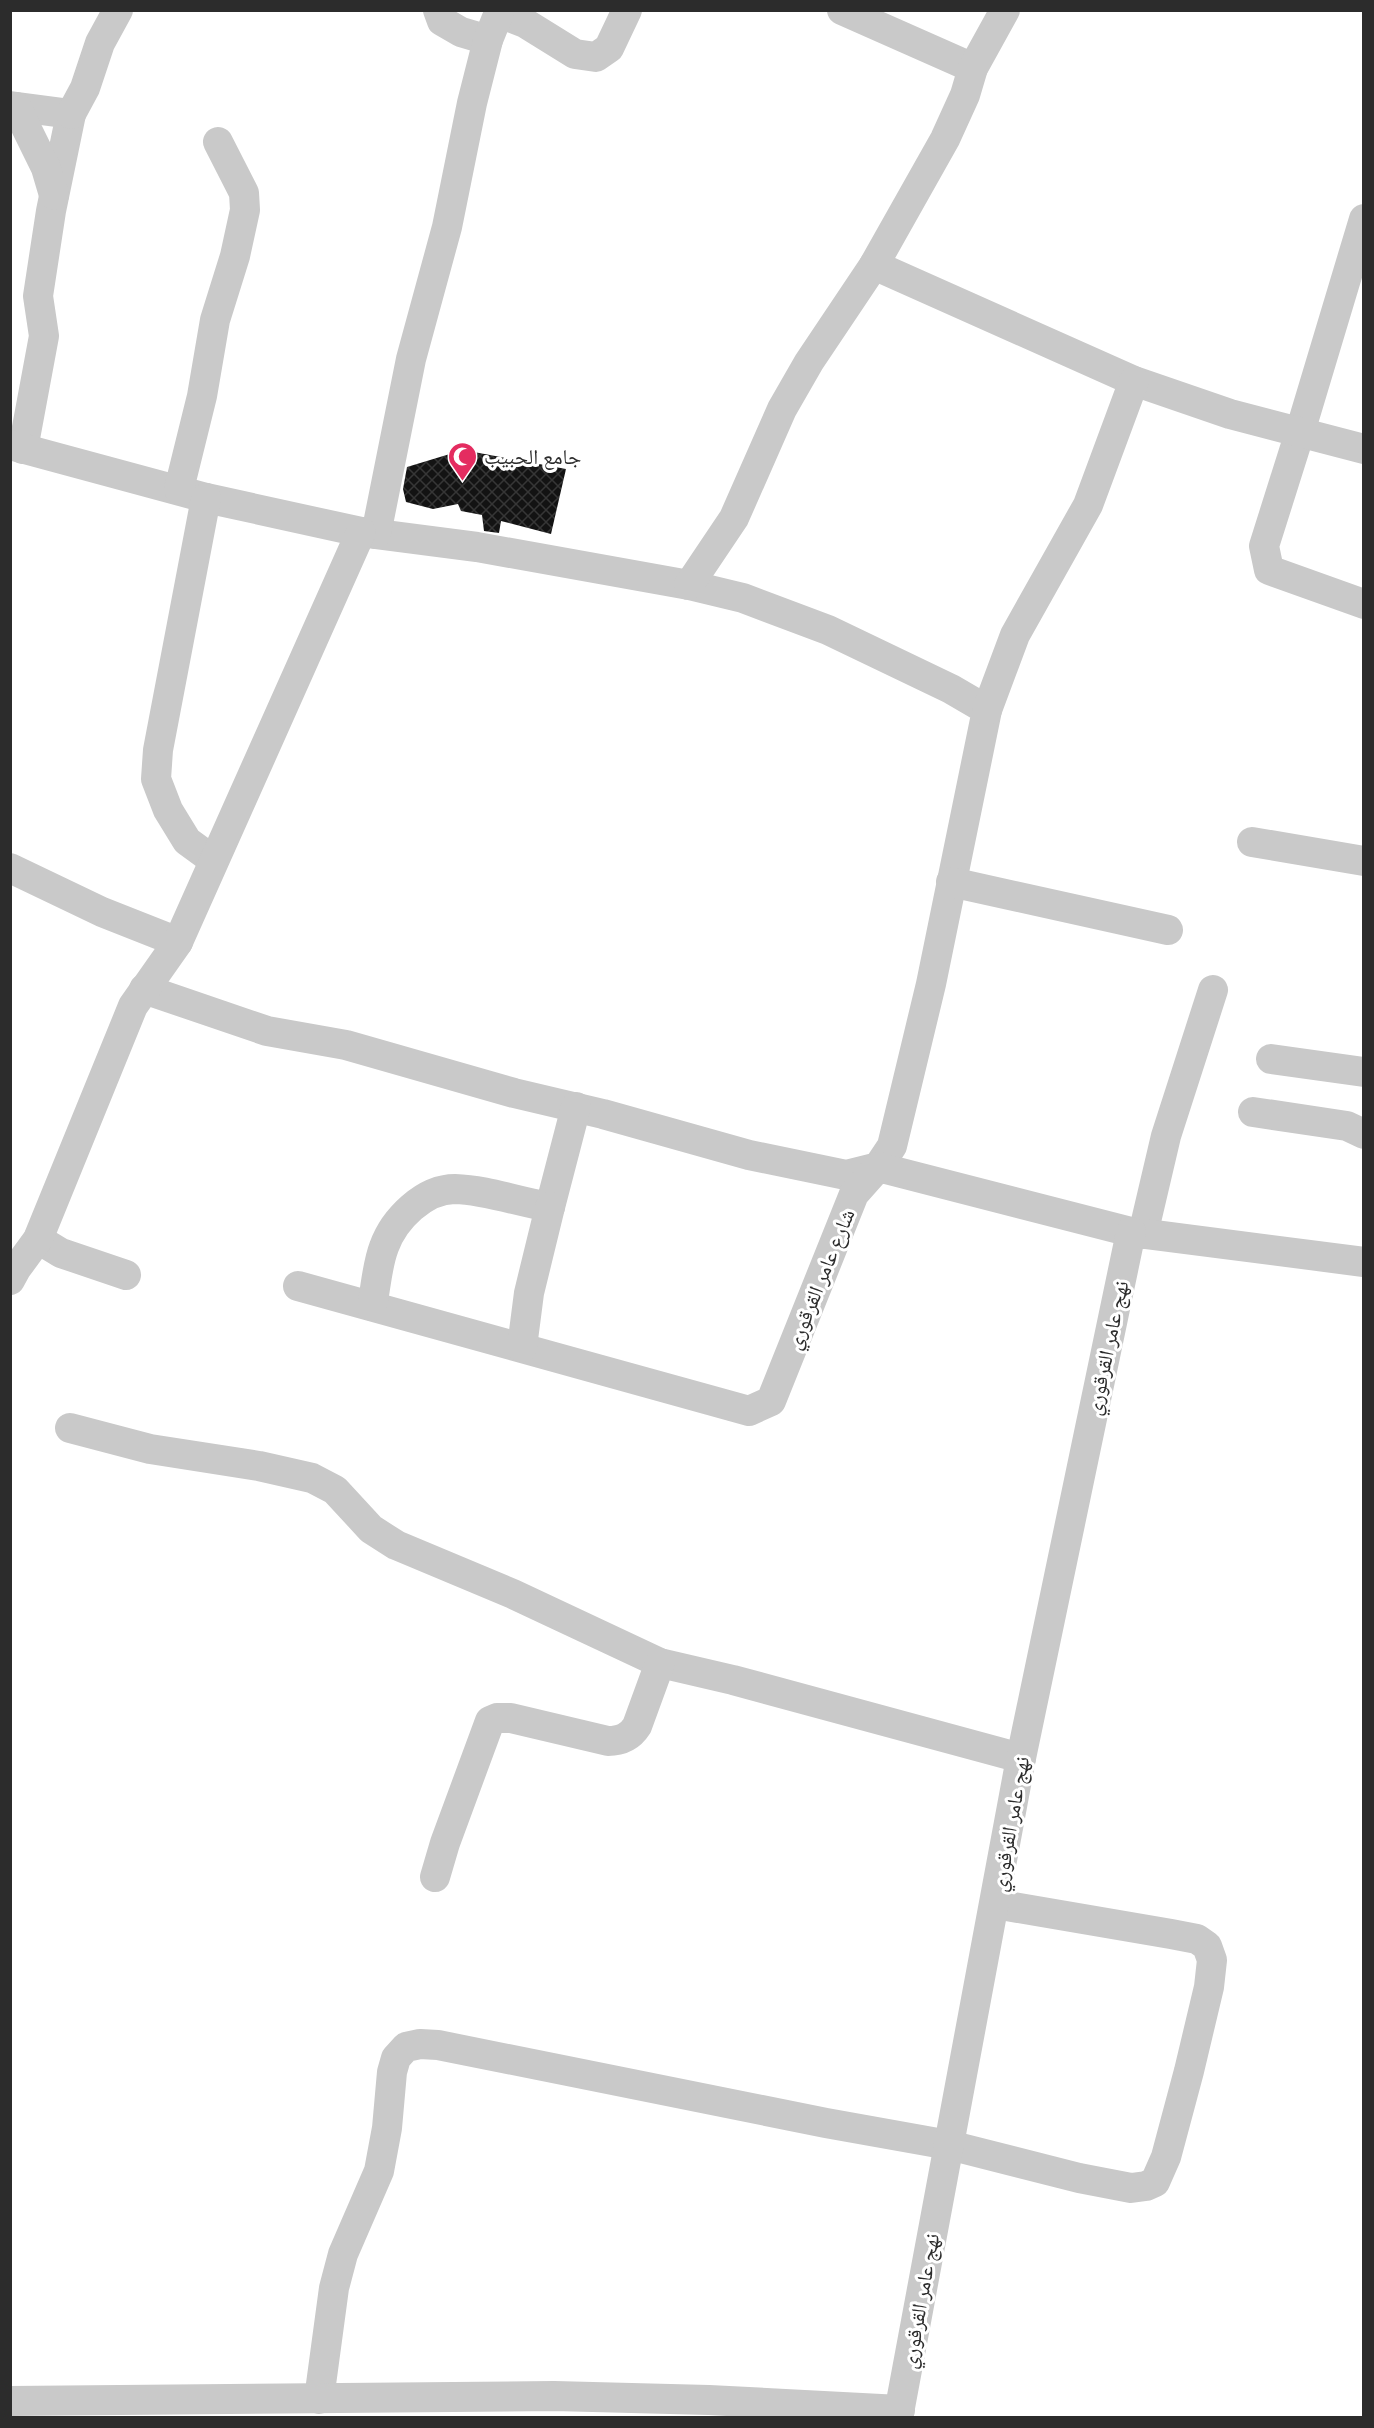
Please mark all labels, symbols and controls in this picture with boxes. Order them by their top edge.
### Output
mosque icon: جامع الحبيب [447,440,479,482]
place label: جامع الحبيب [484,444,581,470]
street label: شارع عامر القرقوري [780,1205,864,1354]
street label: نهج عامر القرقوري [1081,1278,1138,1418]
street label: نهج عامر القرقوري [986,1754,1038,1894]
street label: نهج عامر القرقوري [896,2231,948,2371]

